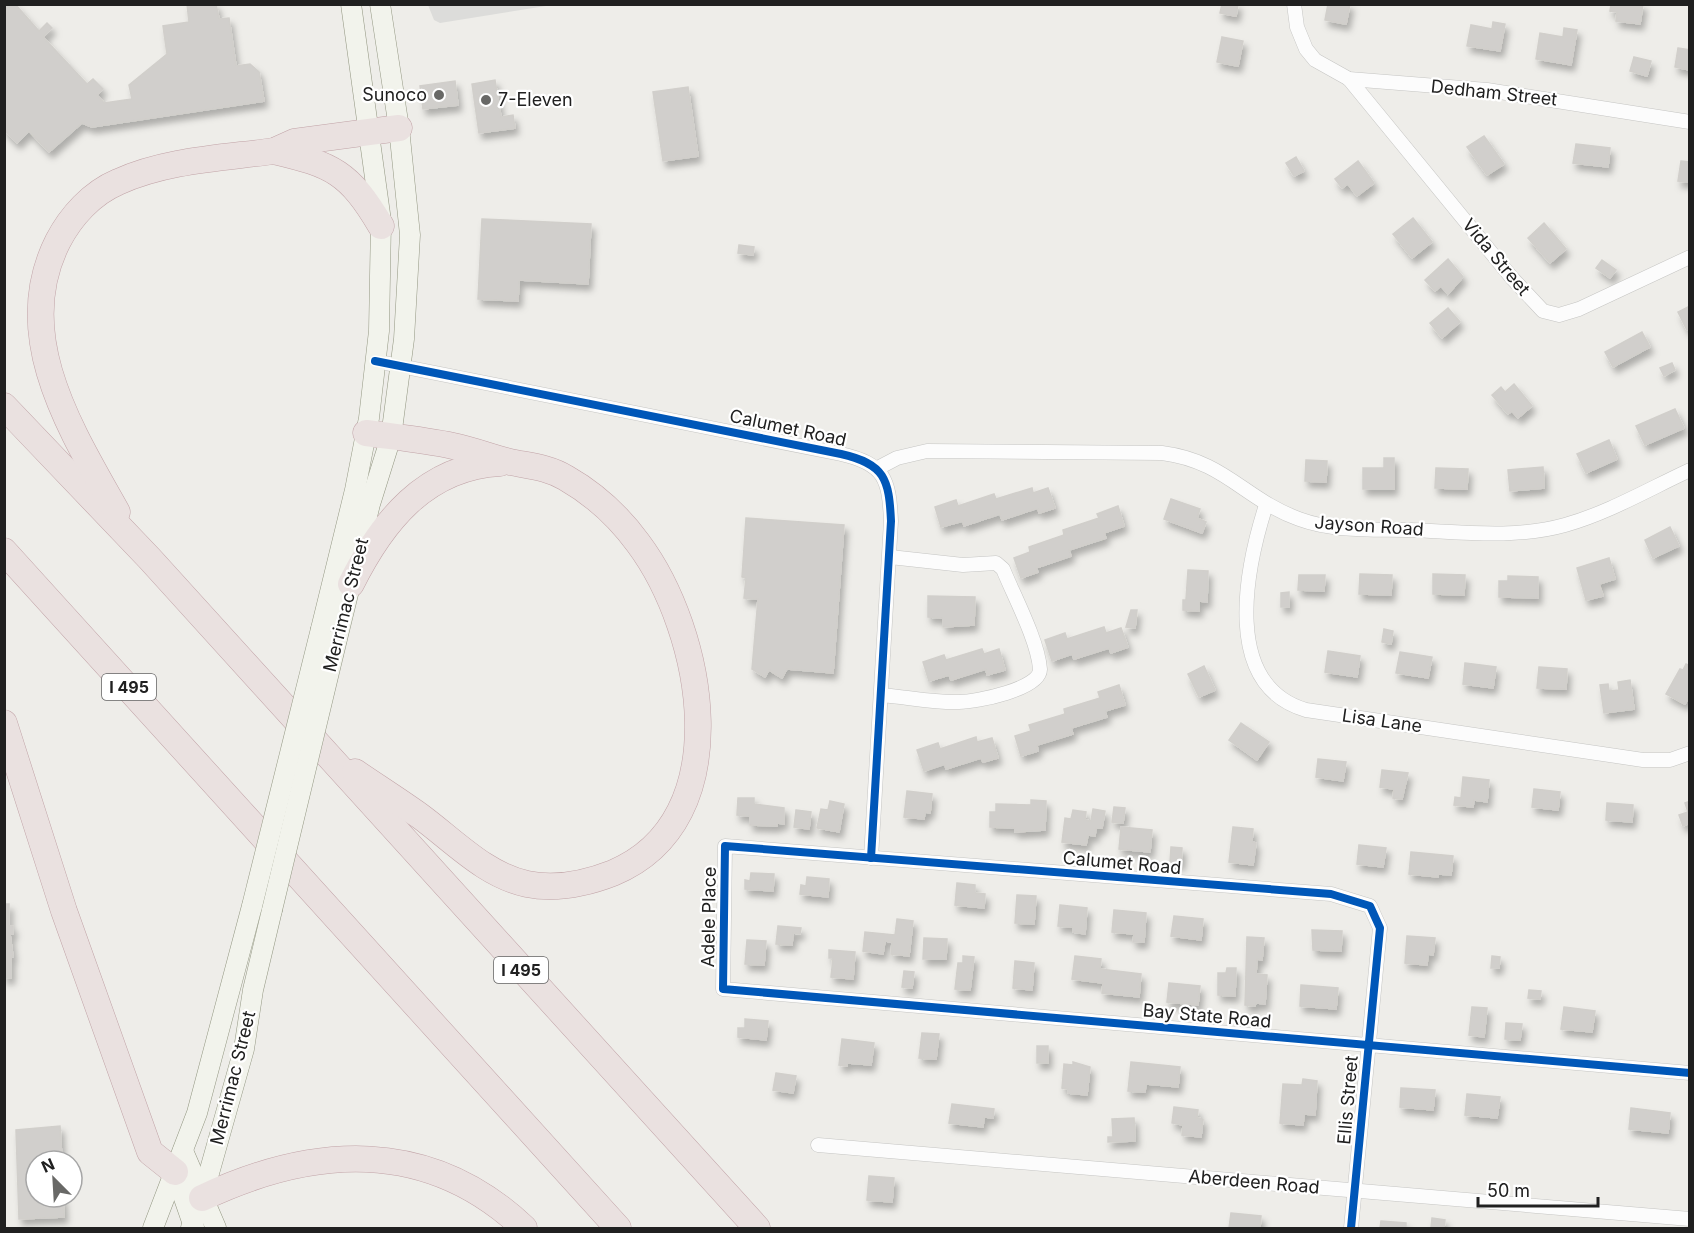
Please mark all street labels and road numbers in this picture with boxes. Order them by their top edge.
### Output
street label: Dedham Street [1430,75,1558,110]
street label: Vida Street [1458,214,1535,299]
street label: Calumet Road [728,405,848,450]
street label: Jayson Road [1314,511,1424,540]
street label: Merrimac Street [319,536,372,674]
road number: I 495 [102,674,156,700]
street label: Lisa Lane [1341,704,1423,737]
street label: Calumet Road [1062,847,1182,878]
street label: Adele Place [697,867,720,967]
road number: I 495 [494,957,548,983]
street label: Bay State Road [1142,999,1272,1032]
street label: Merrimac Street [206,1009,259,1147]
street label: Ellis Street [1333,1054,1362,1145]
street label: Aberdeen Road [1188,1165,1320,1198]

